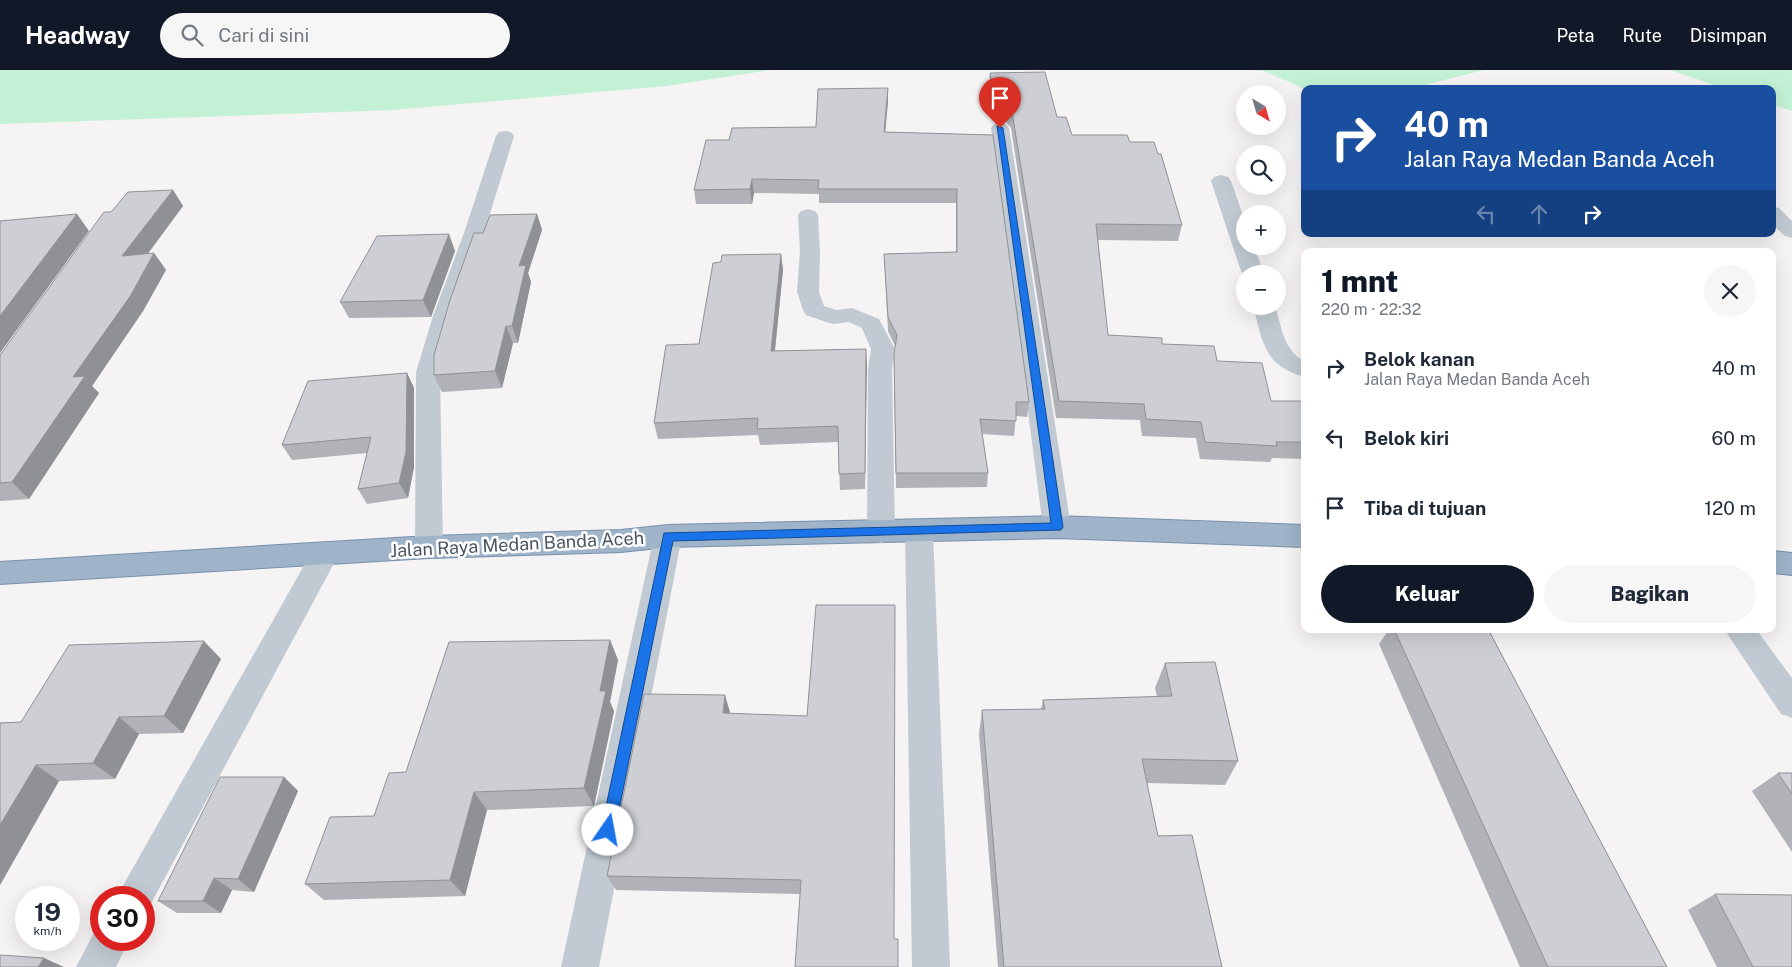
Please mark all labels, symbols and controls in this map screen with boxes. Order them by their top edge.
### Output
search box [160,13,510,58]
text: Headway [25,21,130,49]
icon: search [178,21,206,49]
text: Cari di sini [218,24,309,46]
text: Peta [1556,25,1594,46]
text: Rute [1622,25,1662,46]
text: Disimpan [1690,25,1767,46]
pin [979,77,1021,128]
icon: arrive [986,84,1014,112]
north arrow [1236,85,1286,135]
map controls [1236,85,1286,315]
text: 40 m [1404,104,1489,145]
icon: right [1321,105,1386,170]
button: search [1236,145,1286,195]
text: Jalan Raya Medan Banda Aceh [1404,146,1715,172]
icon: left [1472,200,1500,228]
icon: ahead [1525,200,1553,228]
icon: right [1578,200,1606,228]
button: + [1236,205,1286,255]
text: 1 mnt [1321,263,1398,299]
button: − [1236,265,1286,315]
button: close [1704,265,1756,317]
text: 220 m · 22:32 [1321,300,1421,319]
text: Belok kanan [1364,348,1475,370]
icon: right [1321,354,1349,382]
text: 40 m [1711,357,1756,379]
text: Jalan Raya Medan Banda Aceh [1364,370,1590,389]
icon: left [1321,424,1349,452]
text: Belok kiri [1364,427,1449,449]
text: 60 m [1712,427,1756,449]
icon: arrive [1321,494,1349,522]
text: Tiba di tujuan [1364,497,1486,519]
text: 120 m [1704,497,1756,519]
street label: Jalan Raya Medan Banda Aceh [390,527,644,561]
button: Keluar [1321,565,1534,623]
button: Bagikan [1544,565,1756,623]
position arrow [581,803,633,855]
speed limit sign: 30 [90,886,155,951]
text: 19 [34,897,61,927]
text: km/h [33,924,62,938]

